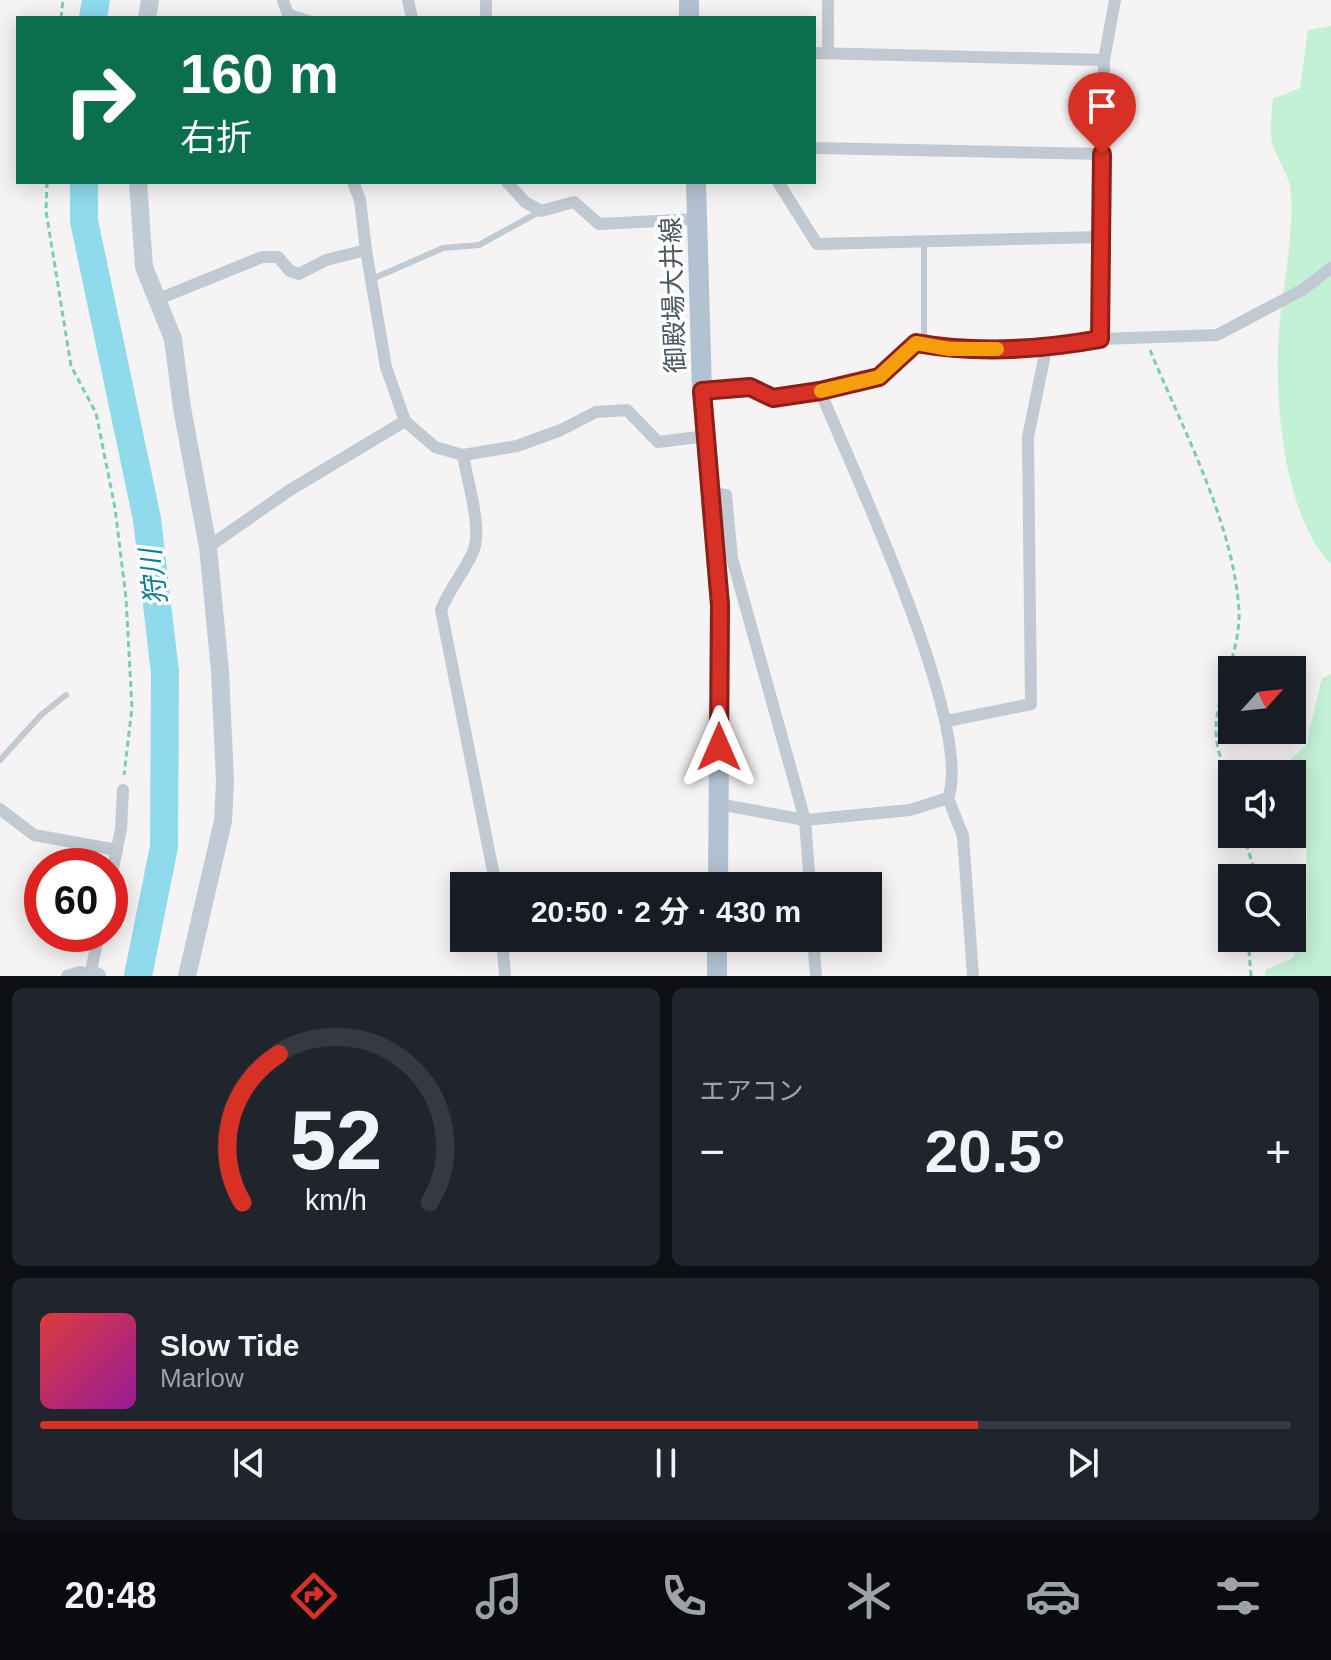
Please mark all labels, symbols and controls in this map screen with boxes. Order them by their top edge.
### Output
text: 160 m [180,42,339,105]
icon: right [48,48,152,152]
pin [1068,72,1136,154]
icon: arrive [1080,84,1124,128]
text: 右折 [180,117,252,158]
street label: 御殿場大井線 [655,217,691,373]
water label: 狩川 [134,544,172,607]
north arrow [1218,656,1306,744]
map controls [1218,656,1306,952]
position arrow [677,705,761,789]
button: sound [1218,760,1306,848]
speed limit sign: 60 [24,848,128,952]
button: search [1218,864,1306,952]
text: 20:50 · 2 分 · 430 m [531,895,801,928]
text: エアコン [700,1076,804,1106]
text: 52 [289,1094,382,1187]
text: 20.5° [925,1118,1066,1185]
text: − [700,1127,725,1176]
text: + [1265,1127,1291,1176]
text: km/h [305,1184,367,1216]
text: Slow Tide [160,1329,299,1362]
text: Marlow [160,1363,244,1393]
icon: previous [227,1441,271,1485]
icon: pause [644,1441,688,1485]
icon: next [1061,1441,1105,1485]
icon: directions [286,1568,342,1624]
icon: music [471,1568,527,1624]
icon: phone [656,1568,712,1624]
icon: climate [841,1568,897,1624]
icon: car [1025,1568,1081,1624]
icon: filters [1210,1568,1266,1624]
text: 20:48 [64,1575,157,1616]

